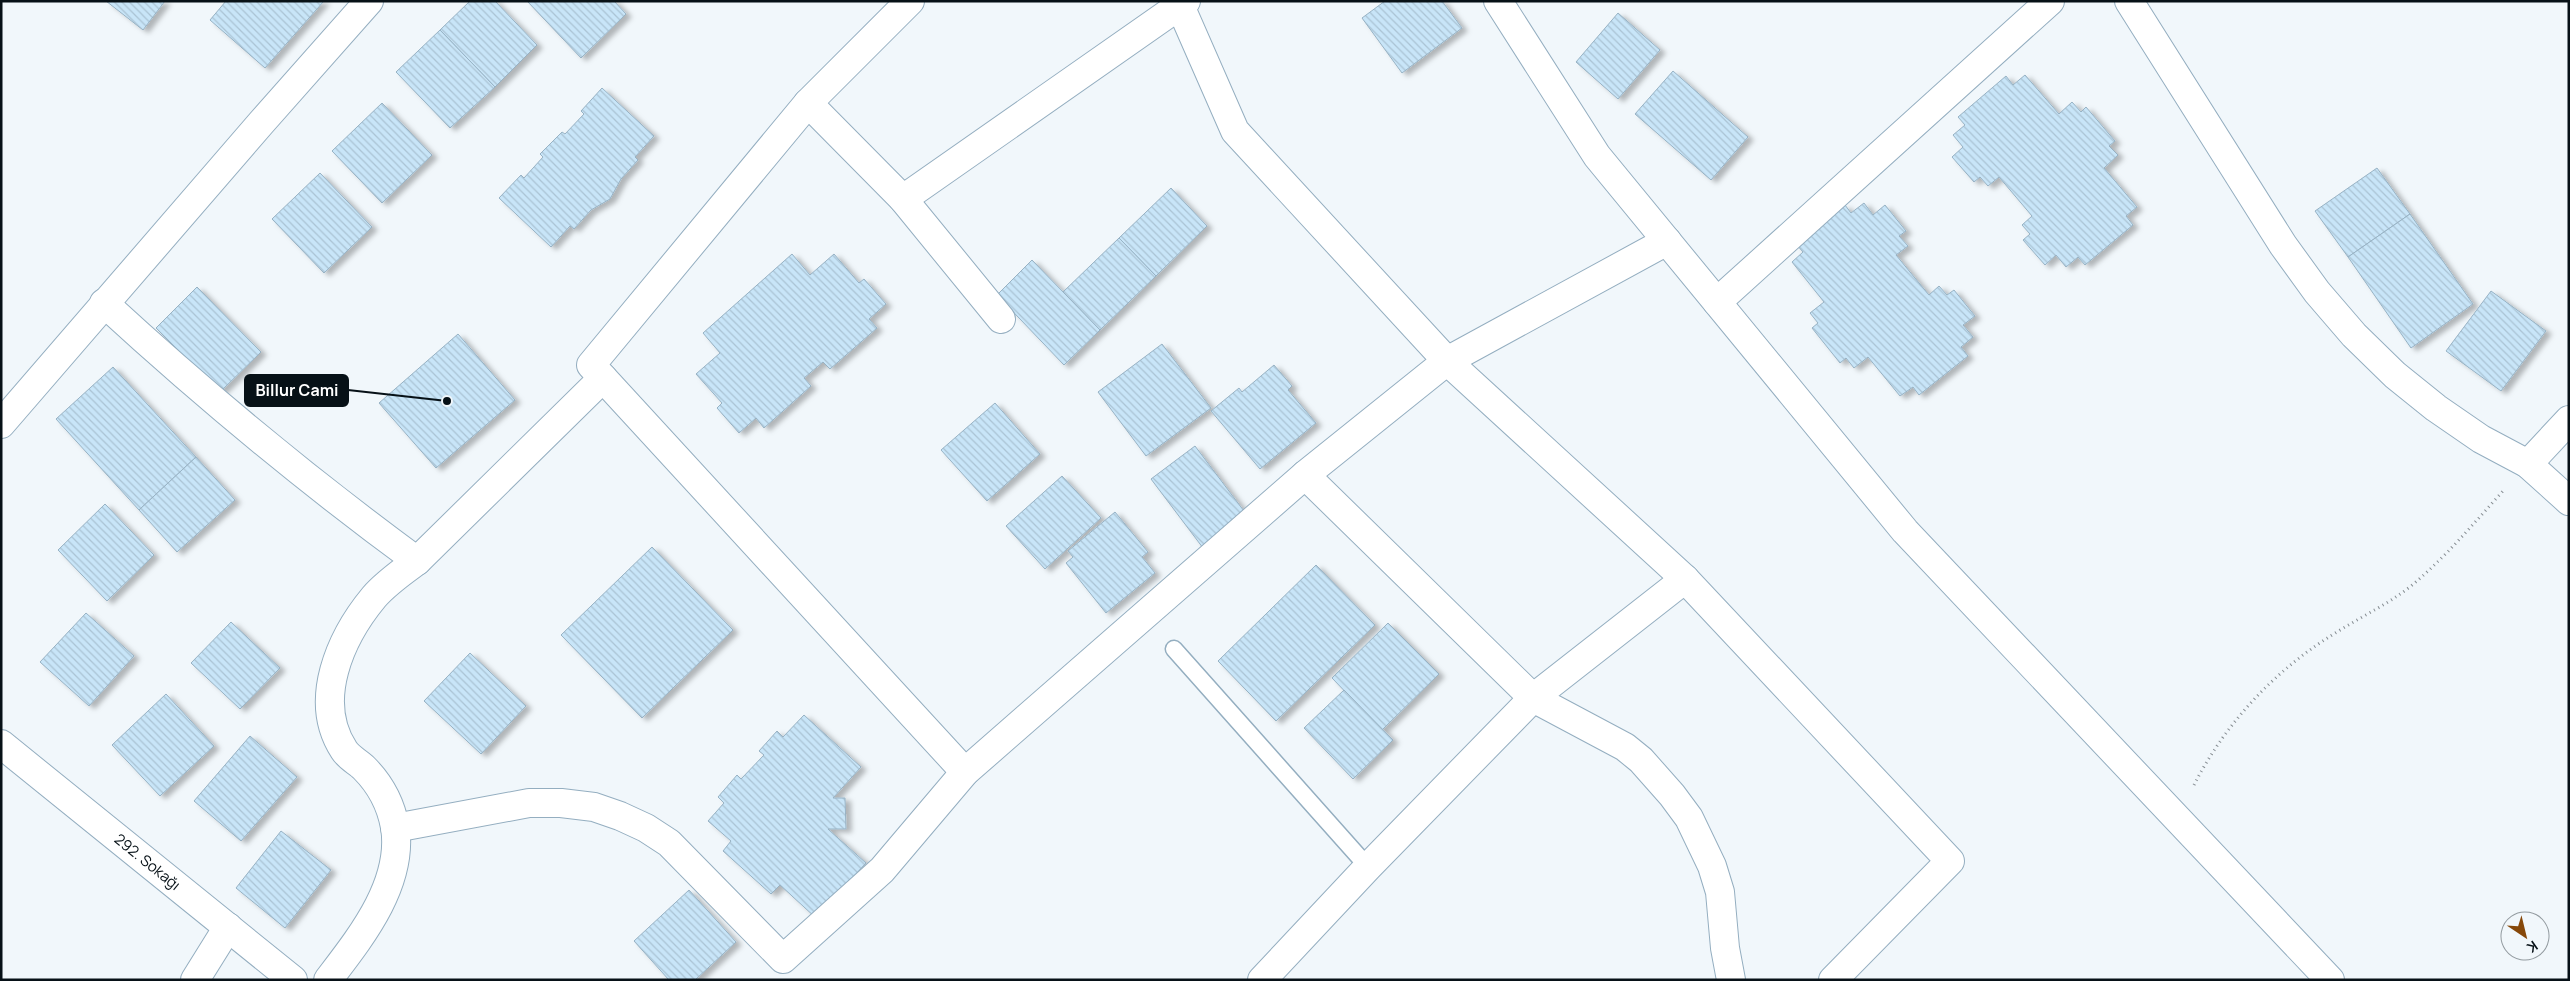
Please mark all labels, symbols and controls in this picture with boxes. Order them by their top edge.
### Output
callout: Billur Cami [245,375,348,406]
text: Billur Cami [255,379,339,401]
street label: 292. Sokağı [110,829,185,895]
north arrow [2500,911,2550,961]
text: K [2523,937,2542,958]

